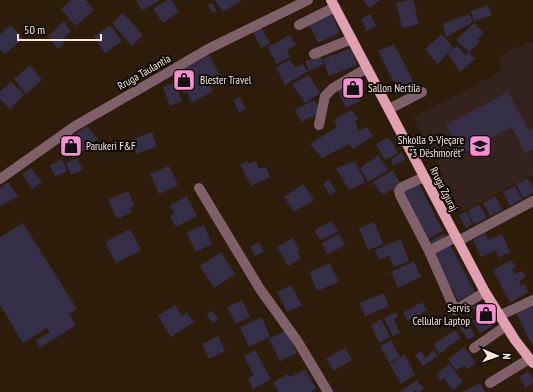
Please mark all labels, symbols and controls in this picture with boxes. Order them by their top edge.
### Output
scale bar [18,16,101,42]
text: 50 m [24,22,45,37]
street label: Rruga Taulantia [115,51,173,93]
shop icon: Blester Travel [171,67,197,93]
place label: Blester Travel [200,73,252,87]
shop icon: Sallon Nertila [340,75,366,101]
place label: Sallon Nertila [368,81,420,95]
shop icon: Parukeri F&F [58,133,84,159]
place label: Shkolla 9-Vjeçare "3 Dëshmorët" [398,133,464,160]
school or university icon: Shkolla 9-Vjeçare "3 Dëshmorët" [467,133,493,159]
place label: Parukeri F&F [86,139,136,153]
street label: Rruga Zguraj [427,164,461,214]
place label: Servis Cellular Laptop [412,301,470,328]
shop icon: Servis Cellular Laptop [473,301,499,327]
north arrow [477,336,517,376]
text: N [500,353,514,360]

